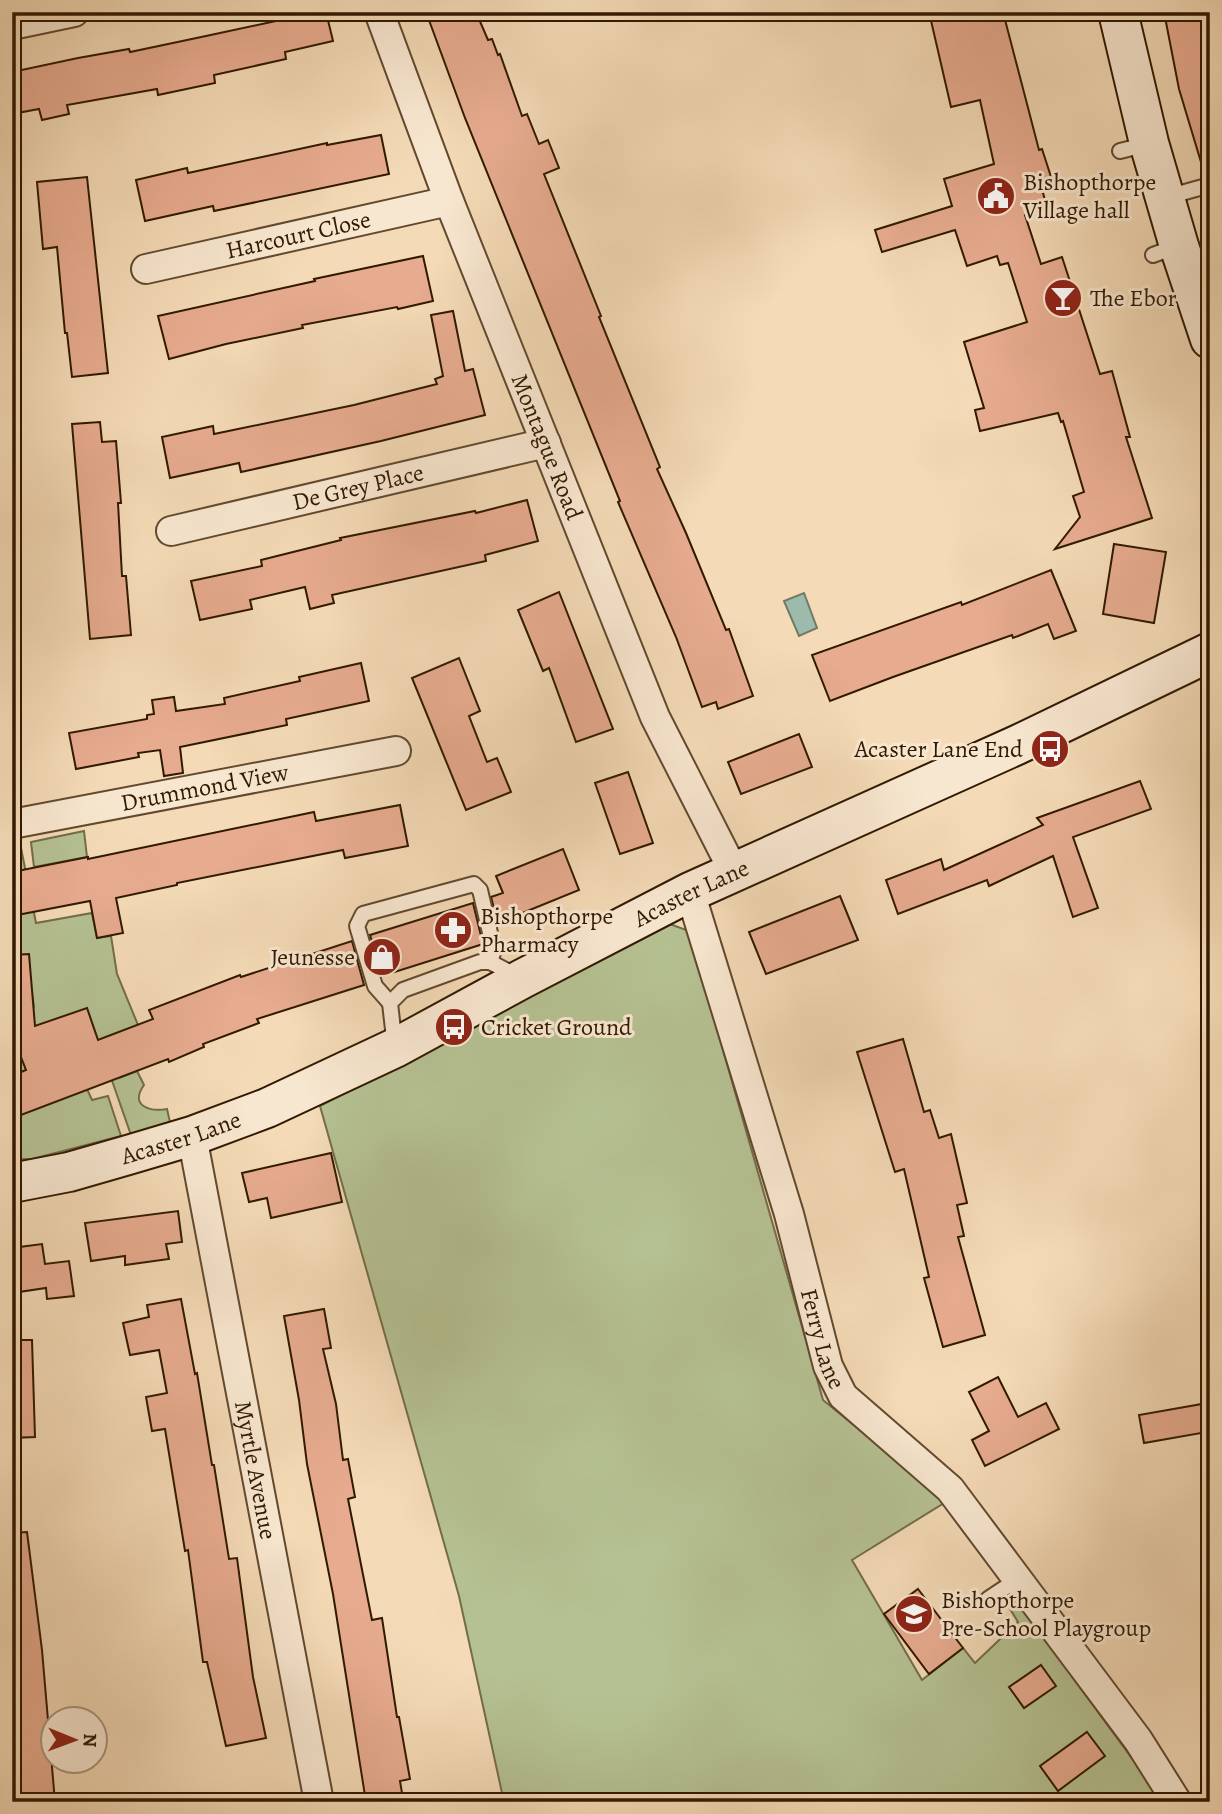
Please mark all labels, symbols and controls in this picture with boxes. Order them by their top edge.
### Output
place label: Bishopthorpe Village hall [1022,166,1156,226]
public building icon: Bishopthorpe Village hall [975,175,1017,217]
street label: Harcourt Close [223,203,374,267]
bar icon: The Ebor [1042,277,1084,319]
place label: The Ebor [1090,282,1177,314]
street label: Montague Road [504,369,591,524]
street label: De Grey Place [289,456,427,518]
bus stop icon: Acaster Lane End [1029,728,1071,770]
place label: Acaster Lane End [853,733,1023,765]
street label: Drummond View [118,756,291,819]
street label: Acaster Lane [627,852,754,935]
place label: Bishopthorpe Pharmacy [480,900,613,960]
pharmacy icon: Bishopthorpe Pharmacy [432,909,474,951]
shop icon: Jeunesse [361,936,403,978]
place label: Jeunesse [270,941,355,973]
bus stop icon: Cricket Ground [433,1006,475,1048]
place label: Cricket Ground [481,1011,632,1043]
street label: Acaster Lane [116,1103,245,1173]
street label: Ferry Lane [793,1285,853,1395]
street label: Myrtle Avenue [227,1398,285,1542]
place label: Bishopthorpe Pre-School Playgroup [941,1584,1151,1644]
school or university icon: Bishopthorpe Pre-School Playgroup [893,1593,935,1635]
north arrow [38,1706,108,1776]
text: N [77,1733,103,1748]

